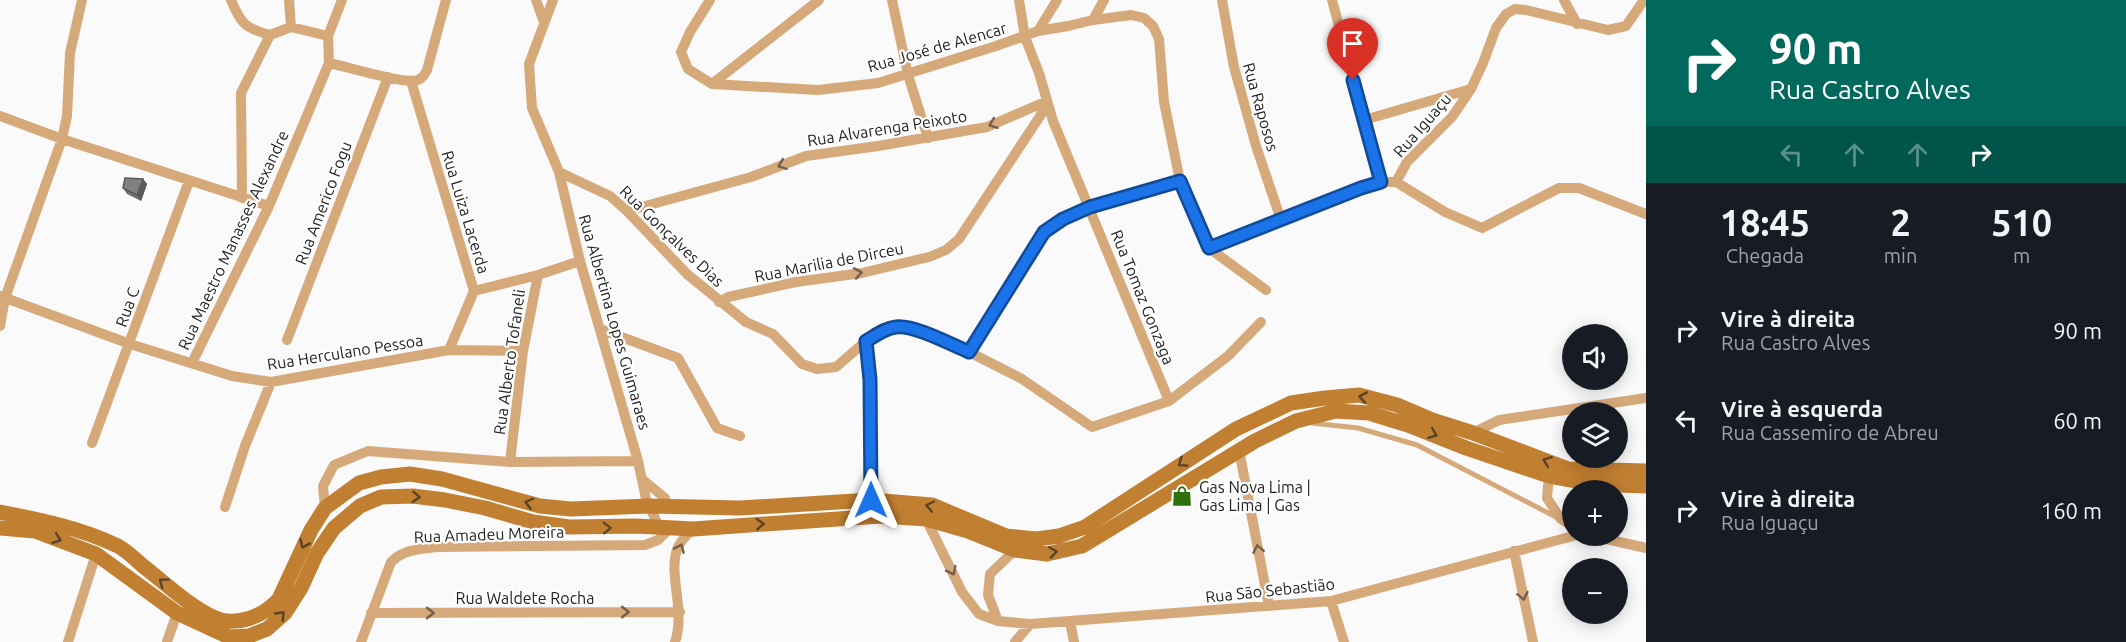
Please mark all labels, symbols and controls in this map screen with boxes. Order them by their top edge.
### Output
pin [1327,18,1378,80]
street label: Rua José de Alencar [865,19,1009,75]
icon: right [1670,24,1748,102]
text: 90 m [1769,25,1863,72]
icon: arrive [1336,27,1369,60]
street label: Rua Raposos [1240,61,1282,153]
text: Rua Castro Alves [1769,74,1971,104]
street label: Rua Iguaçu [1390,90,1454,160]
street label: Rua Alvarenga Peixoto [806,106,968,150]
one-way arrow [988,117,999,129]
street label: Rua Maestro Manasses Alexandre [174,127,292,353]
icon: left [1775,138,1808,171]
icon: ahead [1838,138,1871,171]
icon: ahead [1901,138,1934,171]
icon: right [1964,138,1997,171]
street label: Rua Americo Fogu [291,139,355,267]
street label: Rua Luiza Lacerda [439,148,493,276]
one-way arrow [777,158,788,171]
street label: Rua Gonçalves Dias [616,182,728,290]
text: 18:45 [1720,202,1810,243]
text: 2 [1890,202,1911,243]
text: 510 [1991,202,2052,243]
street label: Rua Albertina Lopes Guimaraes [576,212,654,432]
street label: Rua Tomaz Gonzaga [1108,227,1178,367]
street label: Rua Marilia de Dirceu [753,239,905,285]
text: Chegada [1726,244,1804,267]
text: min [1884,244,1917,267]
text: m [2013,244,2030,267]
one-way arrow [854,268,863,280]
street label: Rua C [112,285,142,329]
street label: Rua Alberto Tofaneli [490,288,528,436]
text: Vire à direita [1721,306,1855,331]
icon: right [1670,314,1703,347]
text: 90 m [2053,318,2102,343]
map controls [1562,324,1628,624]
button: sound [1562,324,1628,390]
street label: Rua Herculano Pessoa [266,331,424,373]
text: Rua Castro Alves [1721,331,1870,354]
one-way arrow [1358,391,1368,404]
text: Vire à esquerda [1721,396,1883,421]
button: layers [1562,402,1628,468]
icon: left [1670,404,1703,437]
text: 60 m [2053,408,2102,433]
text: Rua Cassemiro de Abreu [1721,421,1939,444]
one-way arrow [1426,427,1437,439]
one-way arrow [1178,456,1189,467]
one-way arrow [1542,456,1553,468]
position arrow [839,468,903,532]
place label: Gas Nova Lima | Gas Lima | Gas [1199,478,1311,514]
button: + [1562,480,1628,546]
shop icon: Gas Nova Lima | Gas Lima | Gas [1170,484,1194,508]
text: Vire à direita [1721,486,1855,511]
one-way arrow [411,490,420,503]
icon: right [1670,494,1703,527]
one-way arrow [524,497,534,510]
text: 160 m [2041,498,2102,523]
one-way arrow [925,501,935,514]
text: Rua Iguaçu [1721,511,1819,534]
one-way arrow [755,518,764,531]
one-way arrow [603,521,612,534]
street label: Rua Amadeu Moreira [413,522,565,546]
one-way arrow [51,531,62,544]
one-way arrow [300,538,312,549]
one-way arrow [673,543,685,554]
one-way arrow [1252,544,1265,554]
one-way arrow [1049,546,1058,558]
button: − [1562,558,1628,624]
one-way arrow [945,565,956,576]
street label: Rua São Sebastião [1204,574,1336,606]
one-way arrow [159,578,170,589]
street label: Rua Waldete Rocha [456,589,594,607]
one-way arrow [1516,591,1529,601]
one-way arrow [620,606,629,618]
one-way arrow [425,607,434,619]
one-way arrow [273,612,284,623]

